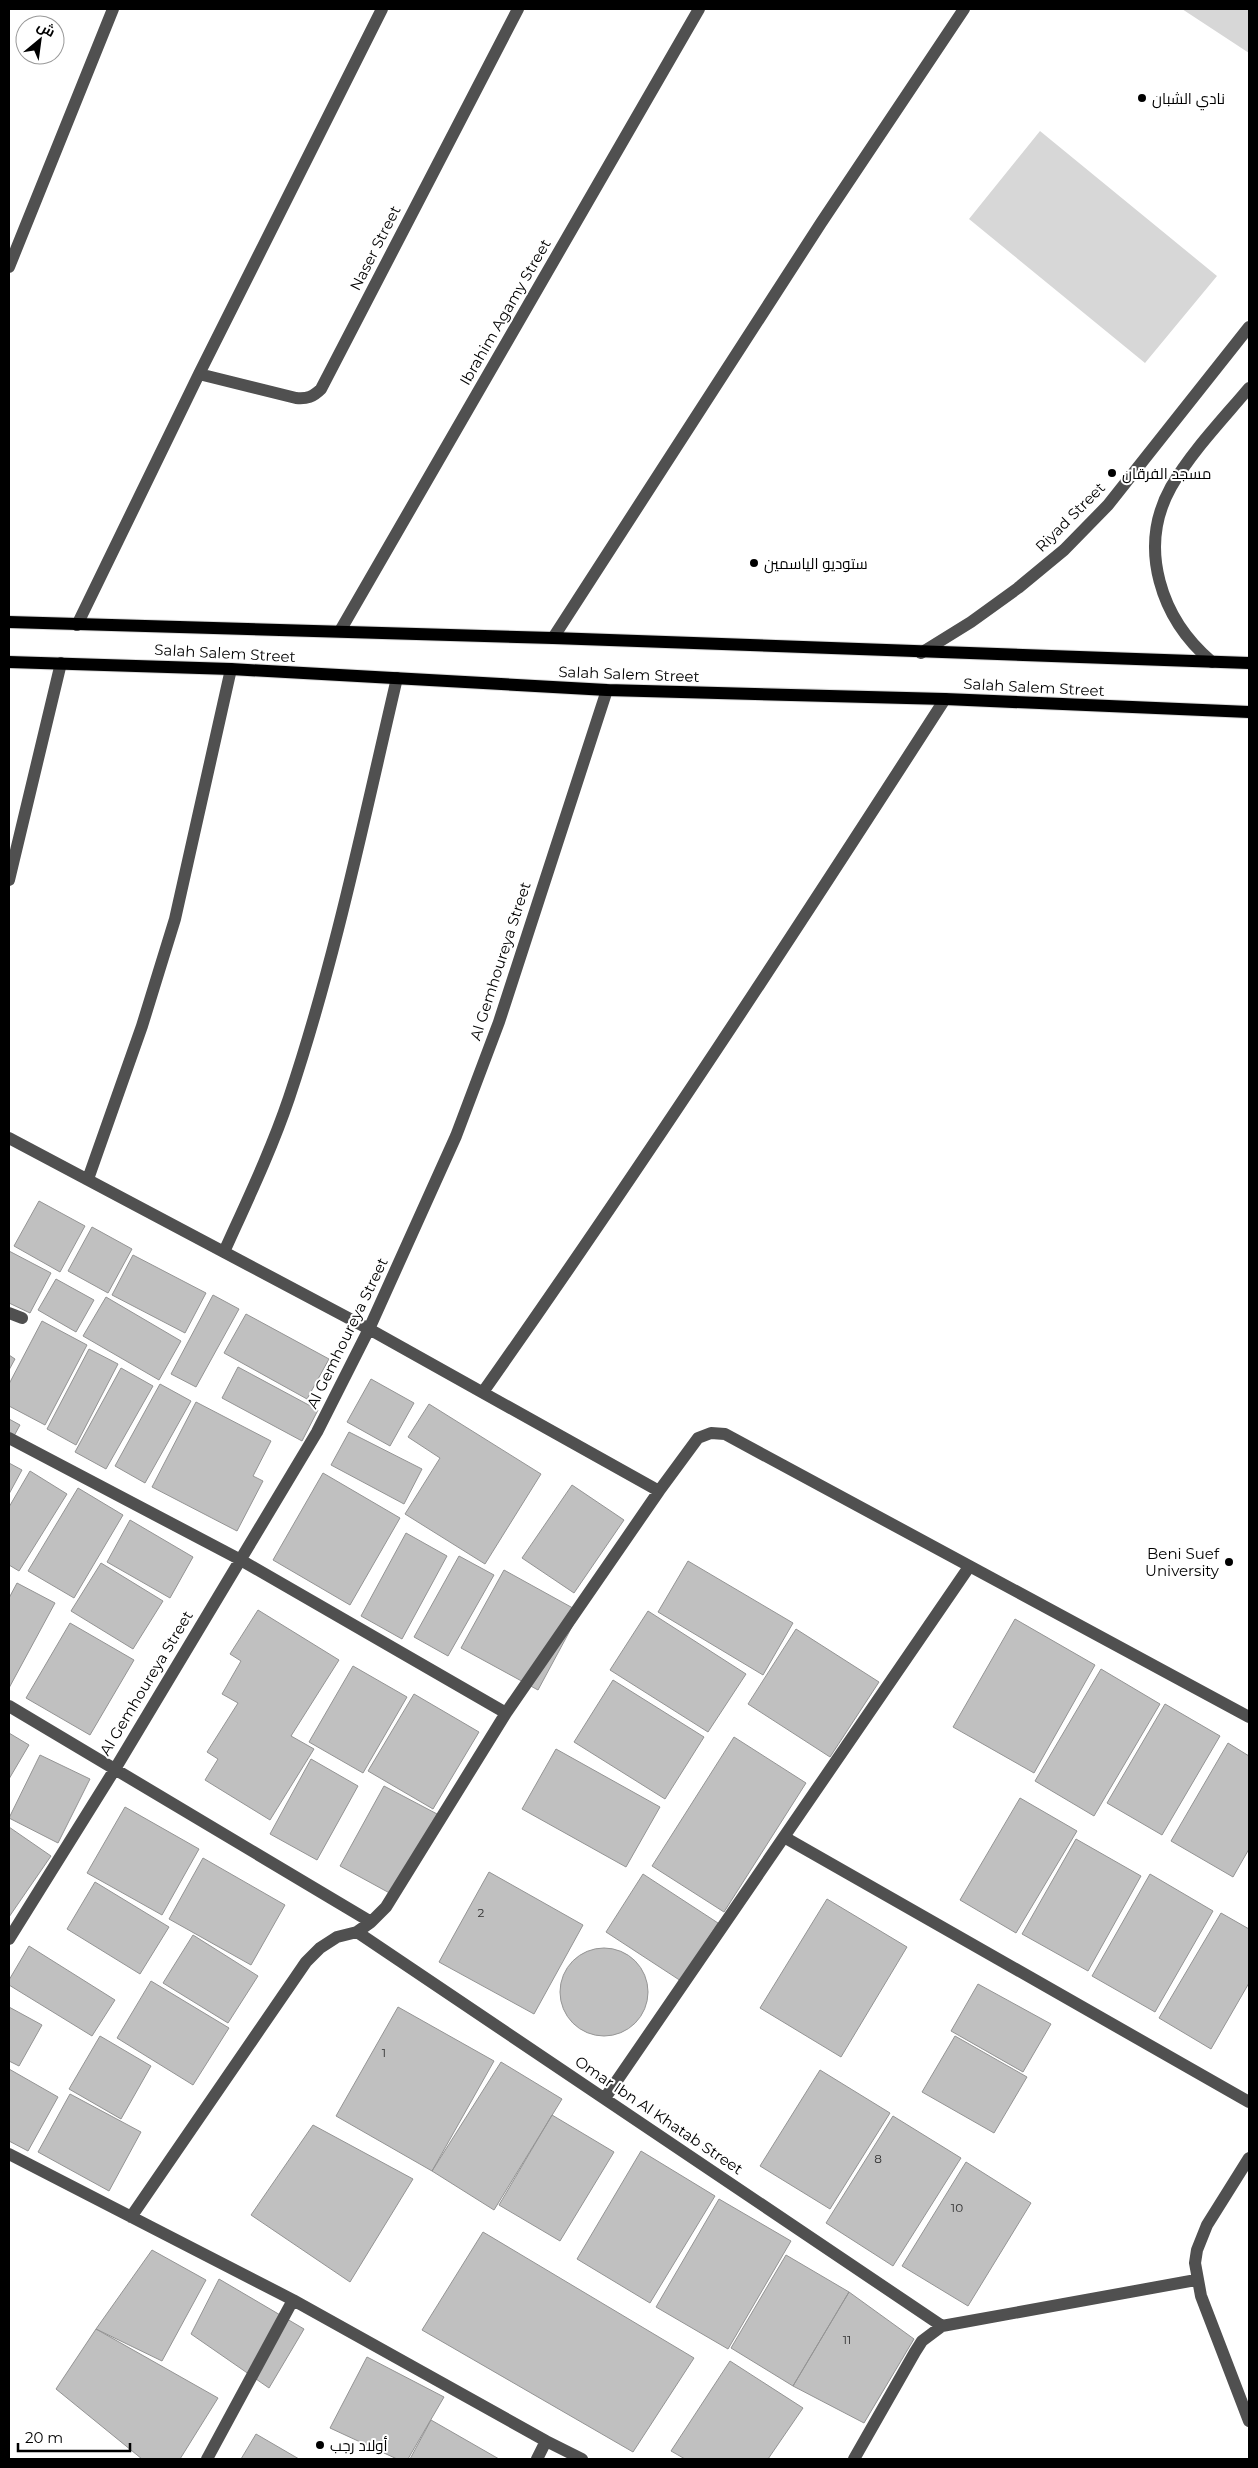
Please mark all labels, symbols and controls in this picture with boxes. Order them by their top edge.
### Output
north arrow [15,15,65,65]
text: ش [34,16,59,41]
place label: نادي الشبان [1152,89,1225,111]
marker: نادي الشبان [1136,92,1148,104]
street label: Naser Street [345,202,405,294]
street label: Ibrahim Agamy Street [455,235,555,389]
place label: مسجد الفرقان [1122,464,1211,484]
marker: مسجد الفرقان [1106,467,1118,479]
street label: Riyad Street [1031,478,1109,556]
place label: ستوديو الياسمين [764,554,868,574]
marker: ستوديو الياسمين [748,557,760,569]
street label: Salah Salem Street [154,640,296,666]
street label: Salah Salem Street [558,662,700,686]
street label: Salah Salem Street [963,674,1105,700]
street label: Al Gemhoureya Street [465,879,535,1043]
street label: Al Gemhoureya Street [302,1254,392,1412]
place label: Beni Suef University [1145,1544,1220,1580]
marker: Beni Suef University [1223,1556,1235,1568]
street label: Al Gemhoureya Street [95,1607,197,1759]
house number: 2 [478,1905,485,1920]
house number: 1 [382,2045,386,2060]
street label: Omar Ibn Al Khatab Street [571,2052,747,2178]
house number: 8 [874,2151,882,2166]
house number: 10 [951,2200,963,2215]
house number: 11 [843,2332,851,2347]
scale bar [18,2420,130,2452]
text: 20 m [25,2428,63,2447]
place label: أولاد رجب [330,2436,388,2455]
marker: أولاد رجب [314,2439,326,2451]

